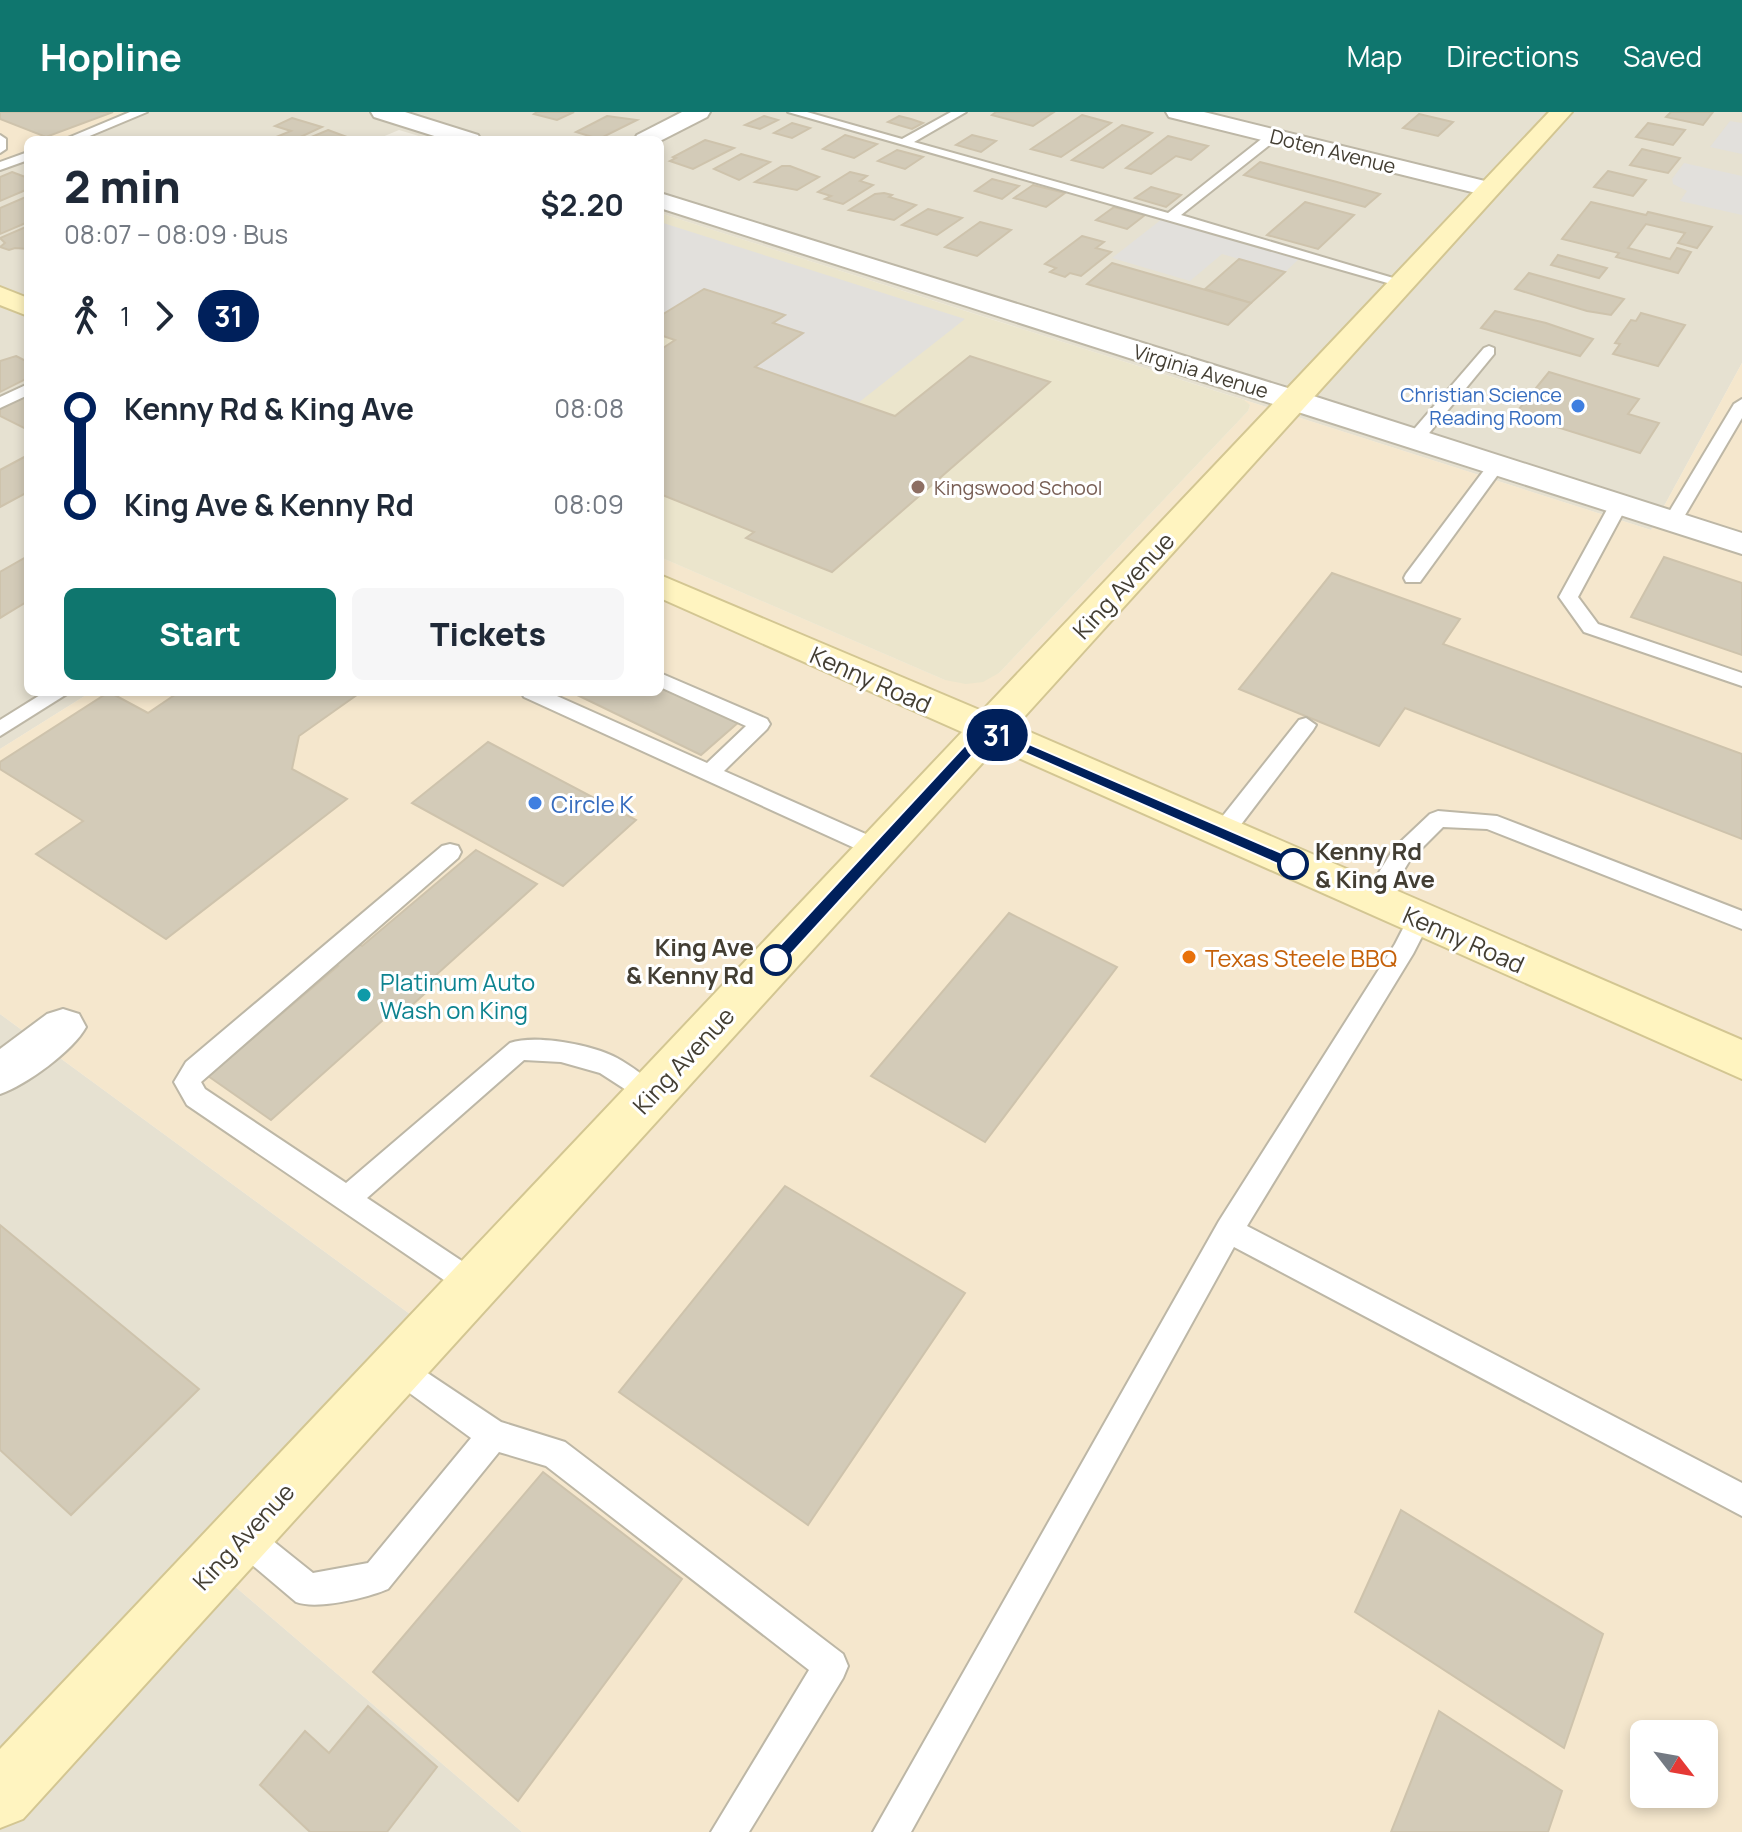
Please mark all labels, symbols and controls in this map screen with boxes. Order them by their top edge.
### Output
text: Hopline [40,30,182,82]
text: Map [1347,37,1402,75]
text: Directions [1446,37,1579,75]
text: Saved [1623,37,1702,75]
street label: Doten Avenue [1267,122,1399,180]
text: 2 min [64,156,181,216]
text: $2.20 [541,184,624,225]
text: 08:07 – 08:09 · Bus [64,216,288,252]
icon: walk [64,294,108,338]
icon: forward [142,294,186,338]
text: 31 [214,297,243,335]
text: 1 [120,298,130,334]
street label: Virginia Avenue [1130,338,1272,404]
place label: Christian Science Reading Room [1400,381,1562,431]
text: Kenny Rd & King Ave [124,388,414,429]
text: 08:08 [554,390,624,426]
marker: Christian Science Reading Room [1569,397,1587,415]
place label: Kingswood School [934,474,1102,501]
marker: Kingswood School [909,478,927,496]
text: King Ave & Kenny Rd [124,484,414,525]
text: 08:09 [553,486,624,522]
street label: King Avenue [1065,524,1181,646]
button: Start [64,588,336,680]
button: Tickets [352,588,624,680]
street label: Kenny Road [805,638,937,720]
line badge: 31 [961,709,1033,761]
text: 31 [983,716,1011,754]
place label: Circle K [551,787,635,820]
marker: Circle K [526,794,544,812]
place label: Kenny Rd & King Ave [1315,834,1435,895]
marker: Kenny Rd & King Ave [1278,849,1308,879]
street label: Kenny Road [1398,898,1530,980]
place label: King Ave & Kenny Rd [626,930,754,991]
place label: Texas Steele BBQ [1205,941,1397,974]
marker: King Ave & Kenny Rd [761,945,791,975]
marker: Texas Steele BBQ [1180,948,1198,966]
place label: Platinum Auto Wash on King [380,965,535,1026]
marker: Platinum Auto Wash on King [355,986,373,1004]
street label: King Avenue [625,999,741,1121]
street label: King Avenue [185,1475,301,1597]
north arrow [1630,1720,1718,1808]
map controls [1630,1720,1718,1808]

